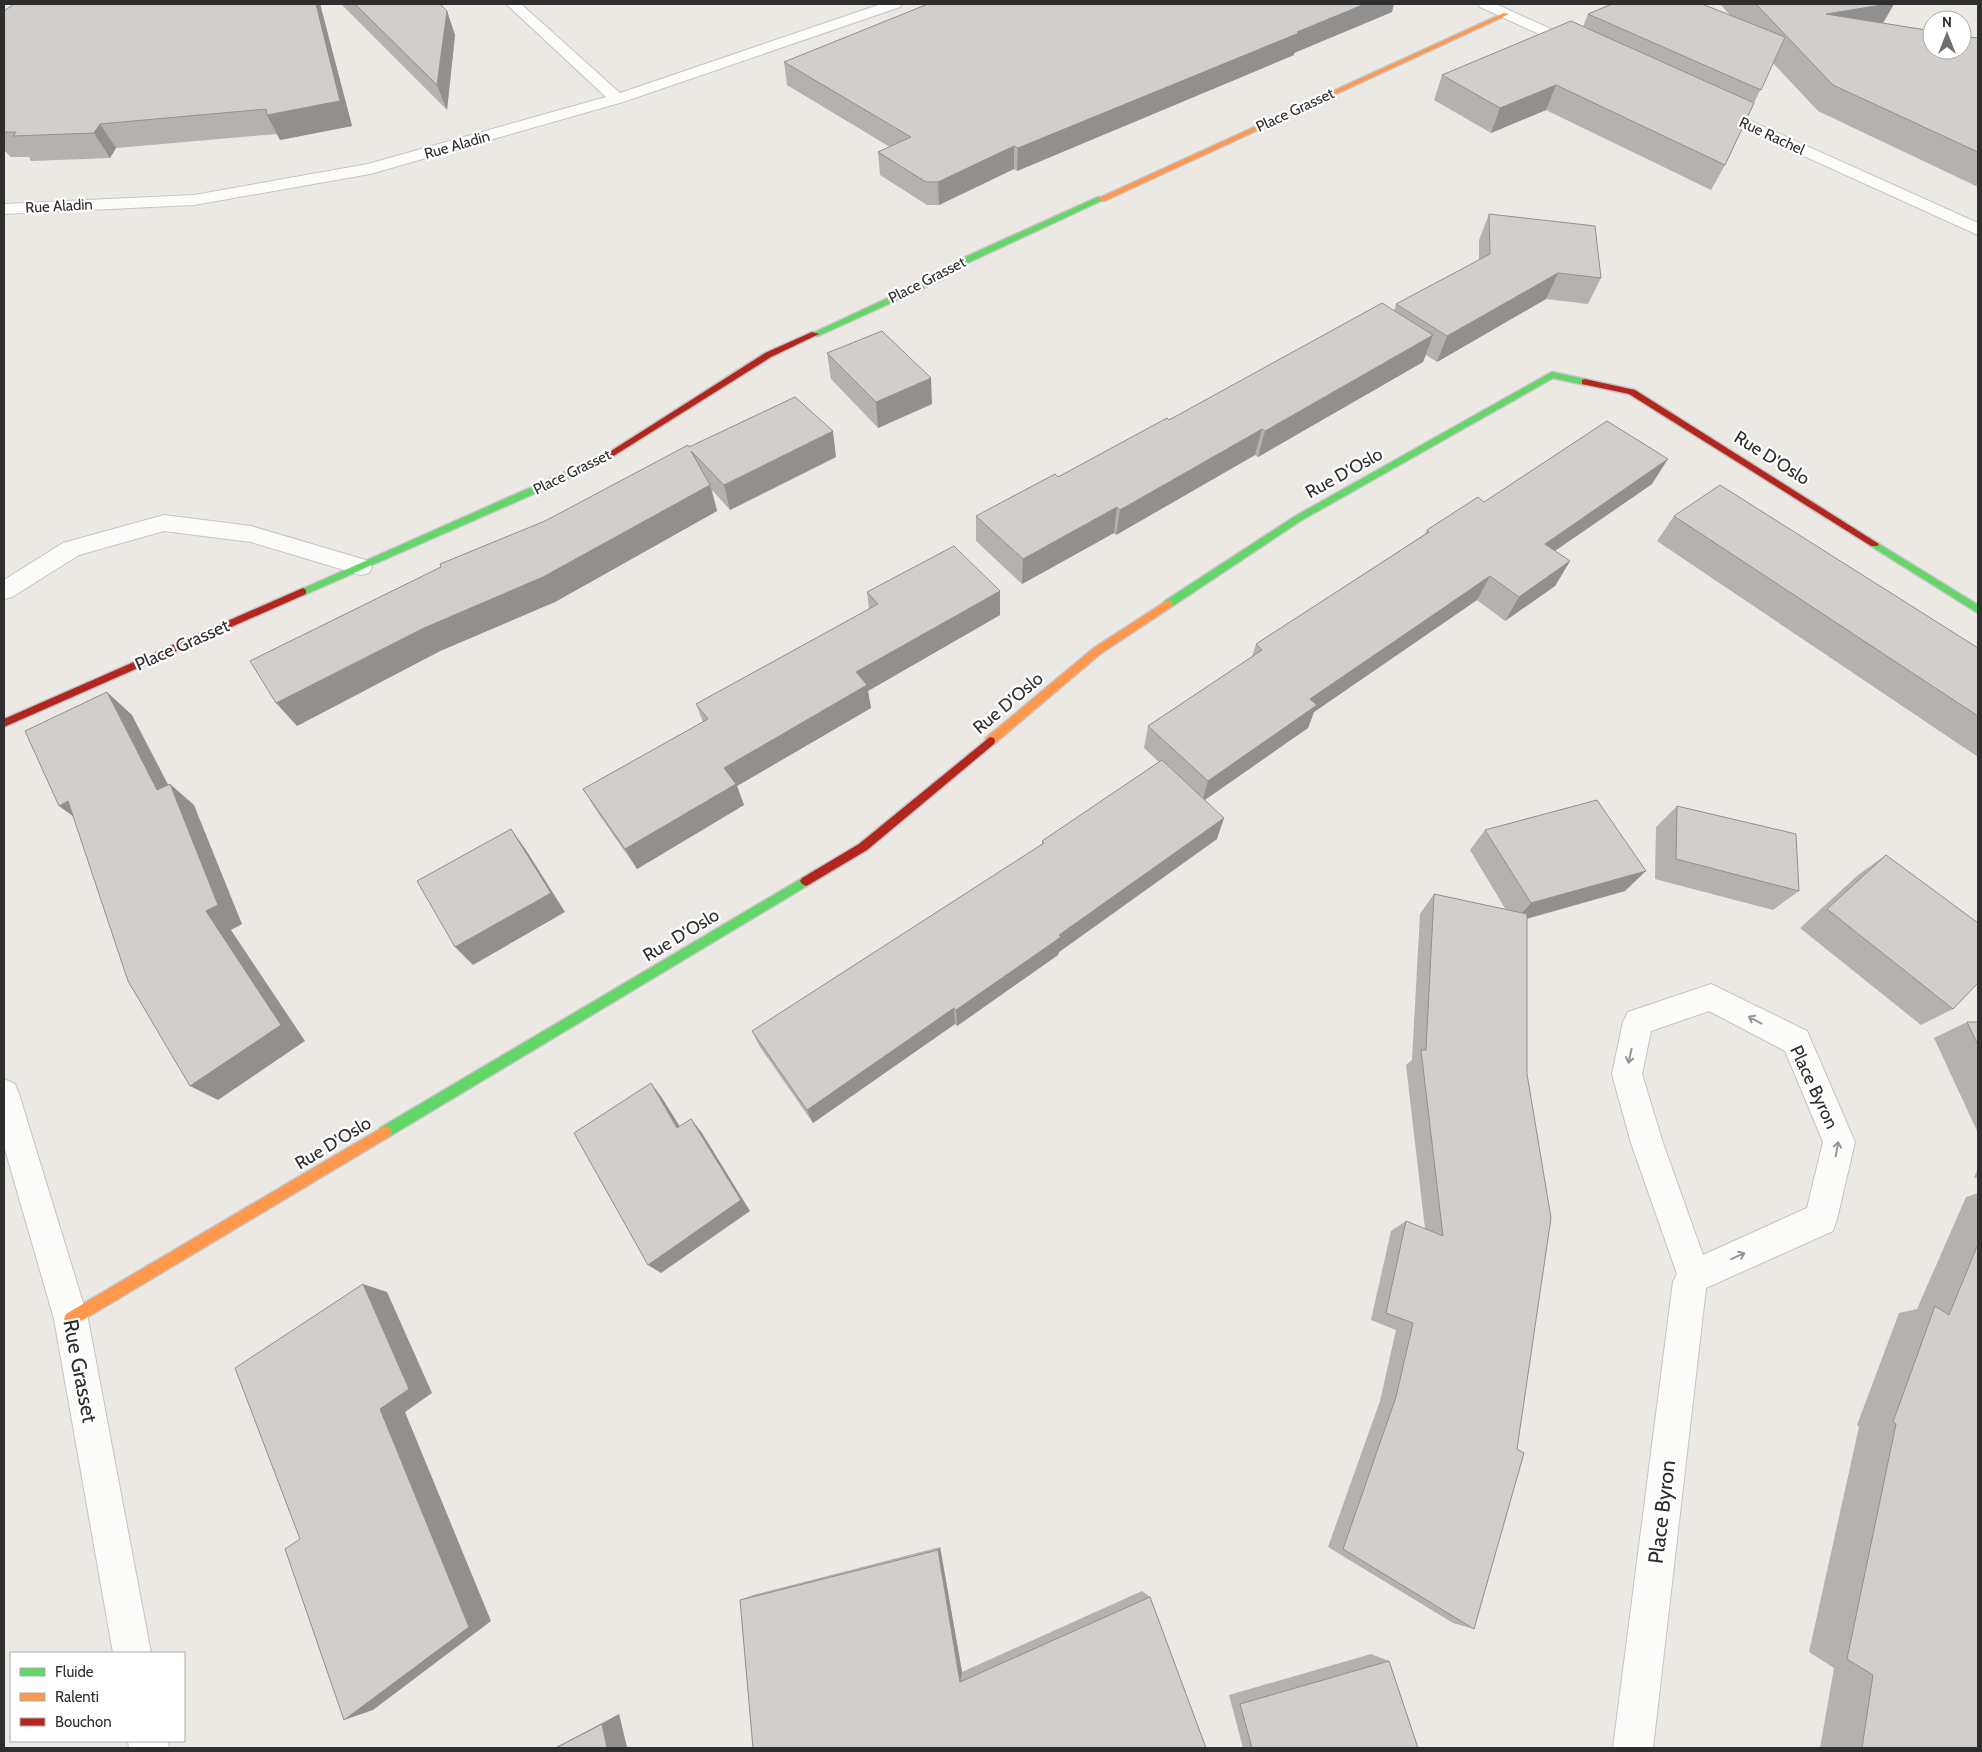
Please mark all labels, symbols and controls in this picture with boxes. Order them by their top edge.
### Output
north arrow [1922,10,1972,60]
text: N [1942,13,1952,31]
street label: Place Grasset [1253,84,1337,136]
street label: Rue Rachel [1736,113,1808,159]
street label: Rue Aladin [422,127,492,163]
street label: Rue Aladin [25,195,93,217]
street label: Place Grasset [885,253,969,307]
street label: Rue D'Oslo [1730,426,1814,490]
street label: Rue D'Oslo [1302,443,1386,503]
street label: Place Grasset [530,446,614,498]
street label: Place Grasset [131,614,233,676]
street label: Rue D'Oslo [968,667,1048,739]
street label: Rue D'Oslo [639,904,723,966]
one-way arrow [1748,1015,1763,1024]
street label: Place Byron [1785,1042,1843,1132]
one-way arrow [1625,1048,1635,1064]
street label: Rue D'Oslo [291,1112,375,1174]
one-way arrow [1832,1141,1842,1157]
one-way arrow [1730,1251,1745,1260]
street label: Rue Grasset [58,1317,103,1425]
street label: Place Byron [1643,1459,1680,1565]
legend [10,1652,185,1742]
text: Fluide [55,1663,94,1681]
text: Ralenti [55,1688,99,1706]
text: Bouchon [55,1713,112,1731]

